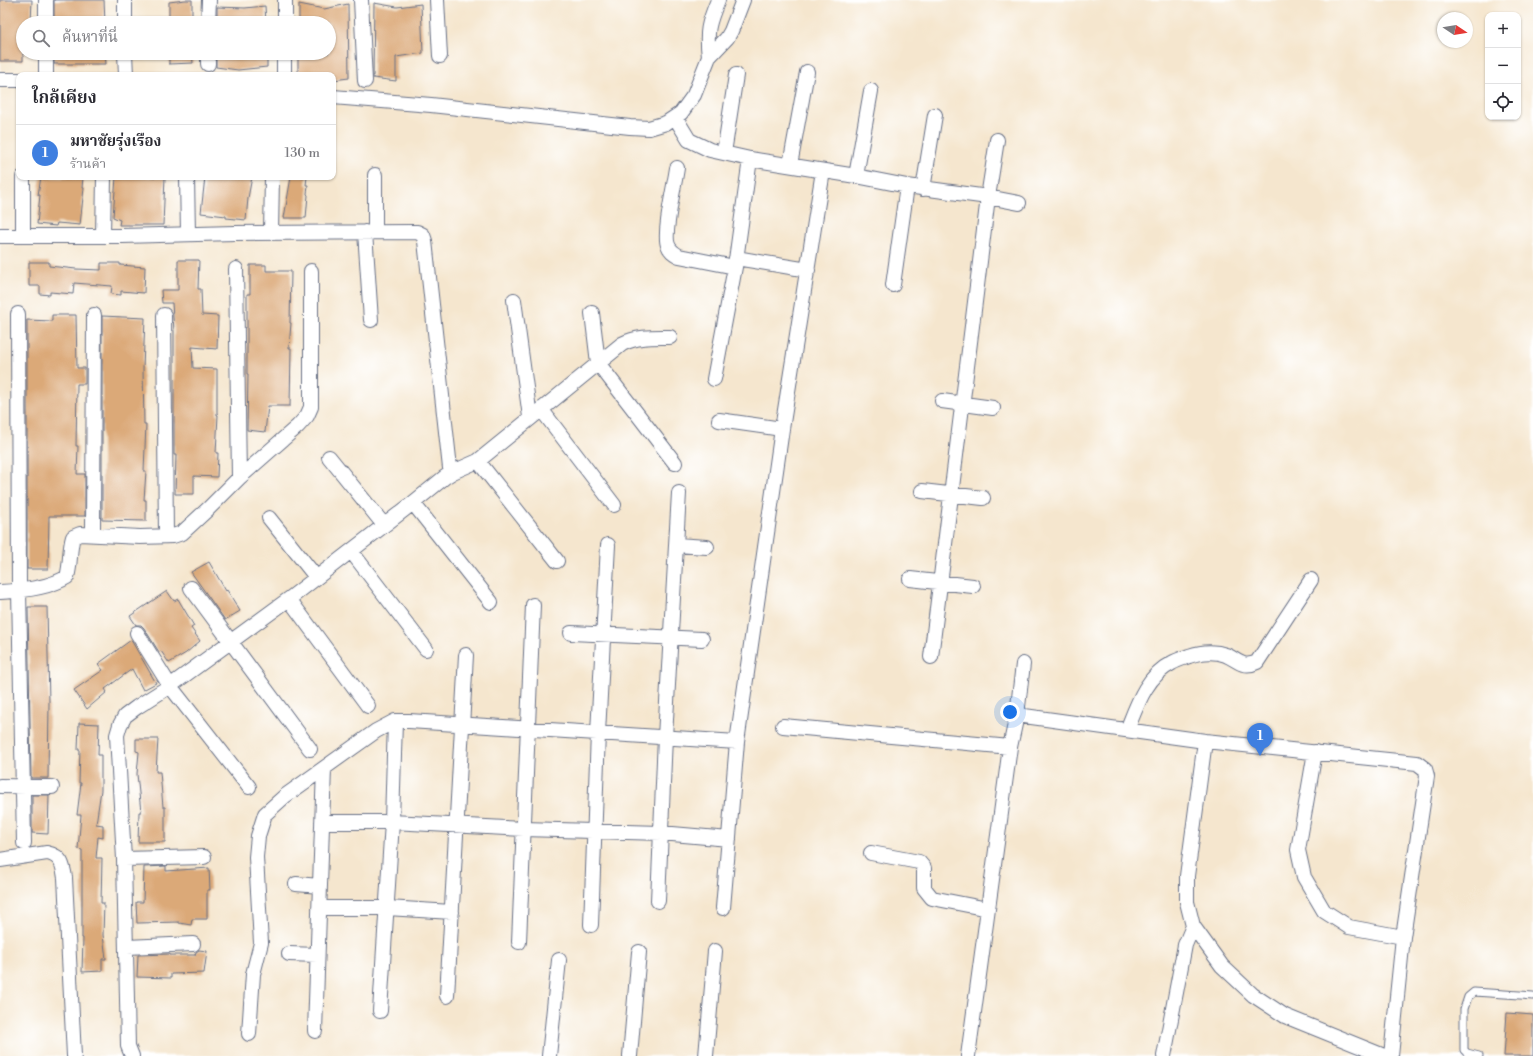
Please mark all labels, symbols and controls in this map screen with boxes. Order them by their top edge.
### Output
north arrow [1437,12,1473,48]
map controls [1485,12,1521,120]
button: + [1485,12,1521,48]
search box [16,16,336,60]
icon: search [30,27,52,49]
text: ค้นหาที่นี่ [62,28,118,47]
button: − [1485,48,1521,84]
button: locate [1485,84,1521,120]
text: ใกล้เคียง [32,87,97,109]
text: มหาชัยรุ่งเรือง [70,132,161,151]
text: 1 [42,145,48,161]
text: 130 m [285,145,320,161]
text: ร้านค้า [70,156,106,172]
your location [1000,702,1020,722]
pin: 1 [1247,723,1273,756]

